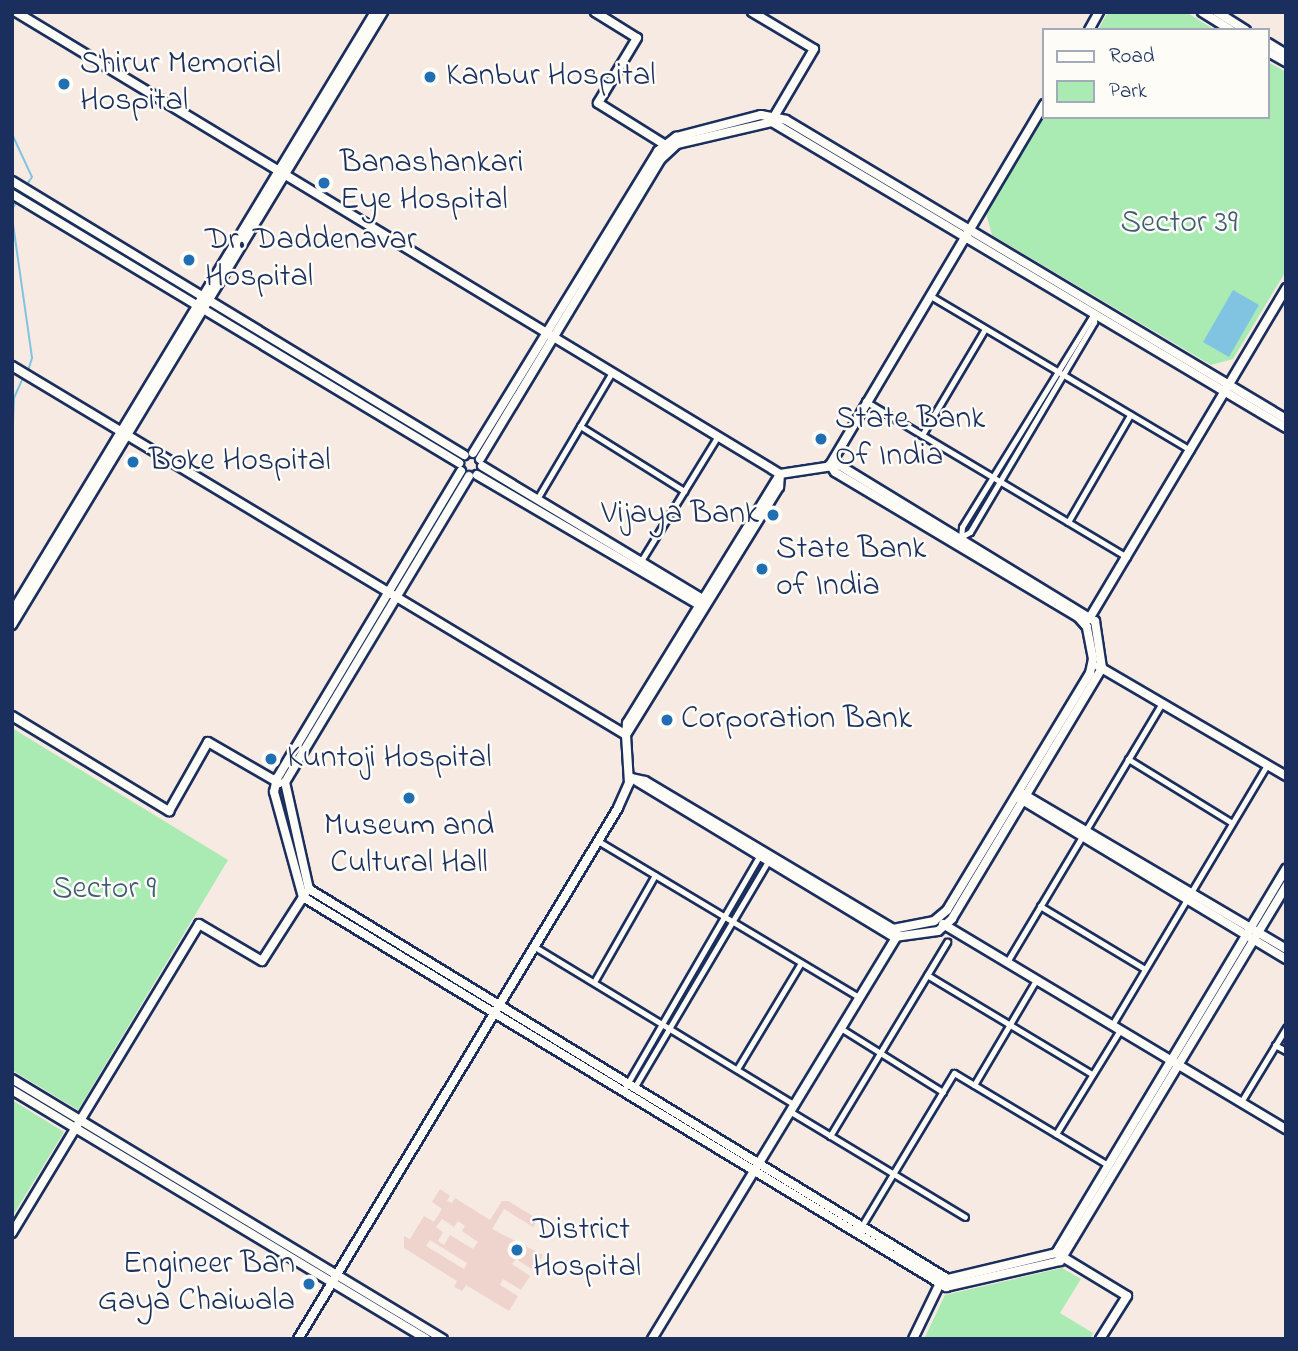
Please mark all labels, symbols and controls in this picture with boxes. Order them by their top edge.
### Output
legend [1042,28,1270,119]
text: Road [1109,42,1155,72]
place label: Shirur Memorial Hospital [80,47,281,122]
place label: Kanbur Hospital [446,58,656,96]
marker: Kanbur Hospital [420,67,440,87]
marker: Shirur Memorial Hospital [54,74,74,94]
text: Park [1109,77,1147,107]
place label: Banashankari Eye Hospital [340,146,523,221]
marker: Banashankari Eye Hospital [314,173,334,193]
park label: Sector 39 [1120,205,1238,243]
place label: Dr. Daddenavar Hospital [205,223,417,298]
marker: Dr. Daddenavar Hospital [179,250,199,270]
place label: State Bank Of India [835,402,985,477]
marker: State Bank Of India [813,431,829,447]
place label: Boke Hospital [149,443,331,481]
marker: Boke Hospital [123,452,143,472]
place label: Vijaya Bank [601,496,759,534]
marker: Vijaya Bank [765,507,781,523]
place label: State Bank of India [776,532,926,607]
marker: State Bank of India [754,561,770,577]
place label: Corporation Bank [681,701,912,739]
marker: Corporation Bank [659,712,675,728]
place label: Kuntoji Hospital [287,740,492,778]
marker: Kuntoji Hospital [261,749,281,769]
marker: Museum and Cultural Hall [401,790,417,806]
place label: Museum and Cultural Hall [324,809,494,884]
park label: Sector 9 [52,871,156,909]
place label: District Hospital [533,1213,641,1288]
marker: District Hospital [507,1240,527,1260]
place label: Engineer Ban Gaya Chaiwala [98,1247,295,1322]
marker: Engineer Ban Gaya Chaiwala [301,1276,317,1292]

